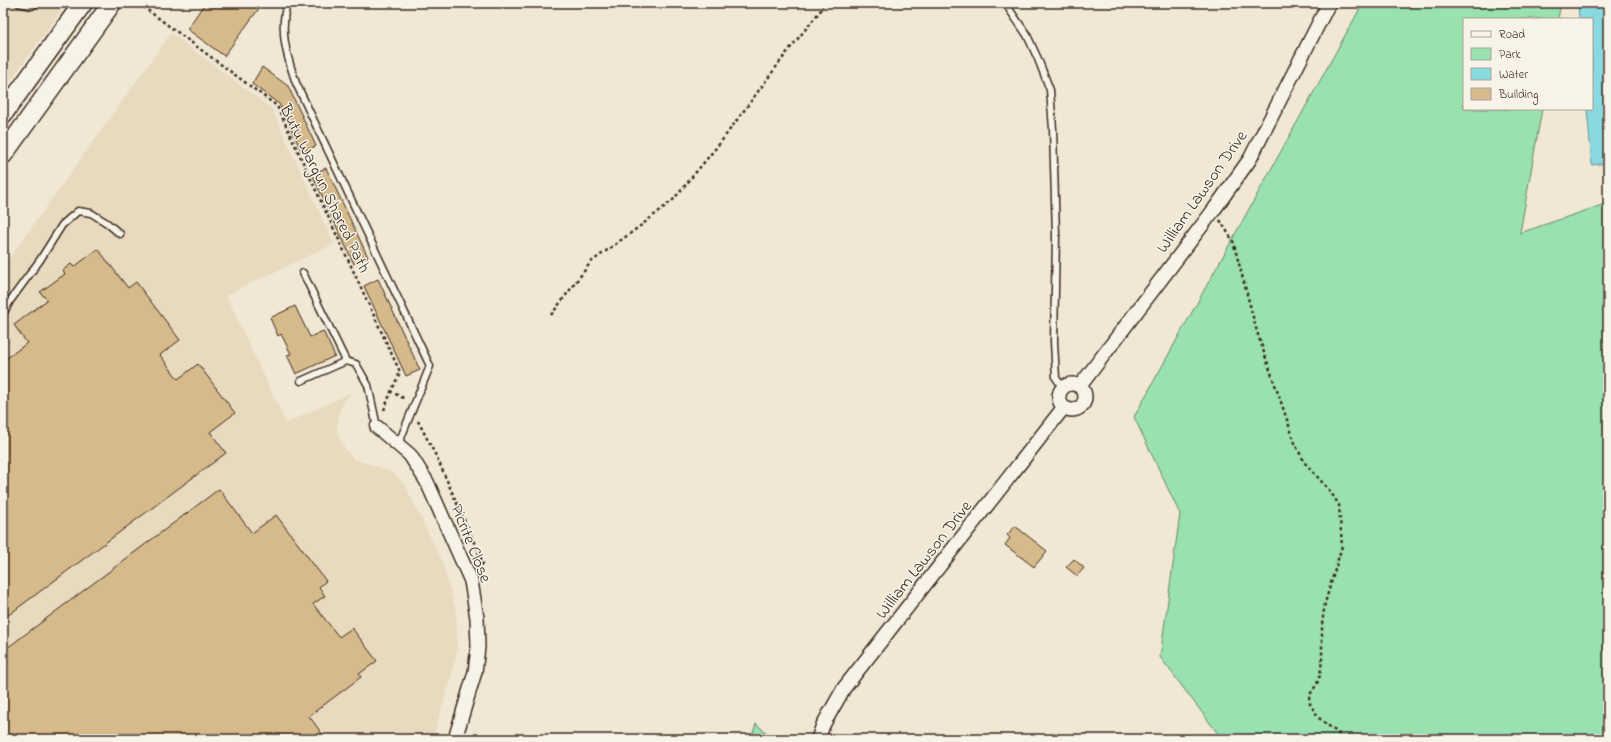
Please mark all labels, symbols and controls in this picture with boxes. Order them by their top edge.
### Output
legend [1463,18,1593,110]
text: Road [1499,26,1525,44]
text: Park [1499,46,1521,64]
text: Water [1499,66,1528,84]
text: Building [1498,86,1538,105]
street label: Butu Wargun Shared Path [271,99,376,278]
street label: William Lawson Drive [1150,125,1254,258]
street label: William Lawson Drive [870,495,979,625]
street label: Picrite Close [444,501,498,587]

